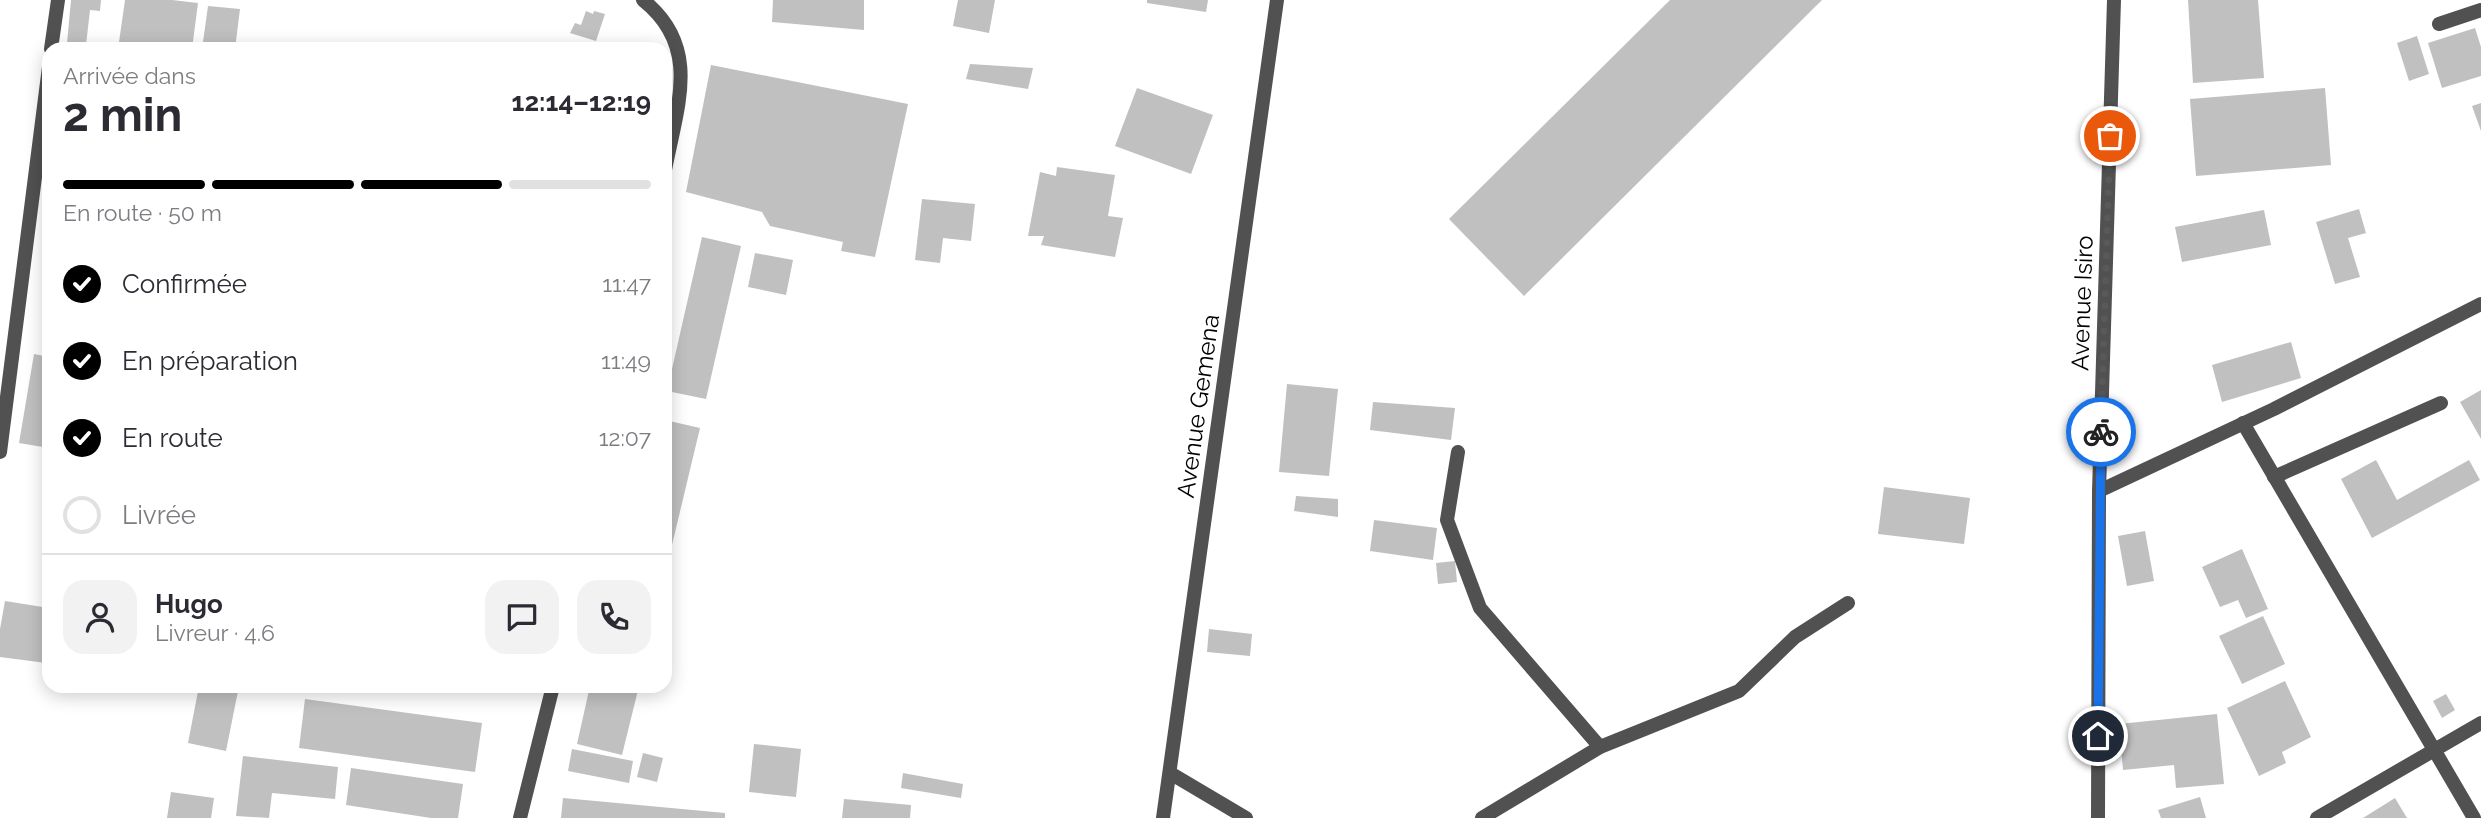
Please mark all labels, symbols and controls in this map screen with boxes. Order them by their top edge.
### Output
text: Arrivée dans [63,62,196,89]
text: 12:14–12:19 [512,87,651,117]
text: 2 min [63,88,182,142]
pin [2080,106,2140,166]
icon: bag [2091,117,2129,155]
text: En route · 50 m [63,199,222,226]
street label: Avenue Isiro [2065,235,2099,371]
icon: check [63,265,101,303]
text: Confirmée [122,269,247,299]
text: 11:47 [602,270,651,297]
street label: Avenue Gemena [1171,312,1225,500]
icon: check [63,342,101,380]
text: En préparation [122,346,298,376]
text: 11:49 [601,347,651,374]
courier [2066,397,2136,467]
icon: bike [2082,413,2120,451]
icon: check [63,419,101,457]
text: En route [122,423,223,453]
text: 12:07 [599,424,651,451]
text: Livrée [122,500,196,530]
button: person [63,580,137,654]
button: chat [485,580,559,654]
button: phone [577,580,651,654]
text: Hugo [155,589,223,619]
text: Livreur · 4.6 [155,619,275,646]
pin [2068,706,2128,766]
icon: home [2079,717,2117,755]

